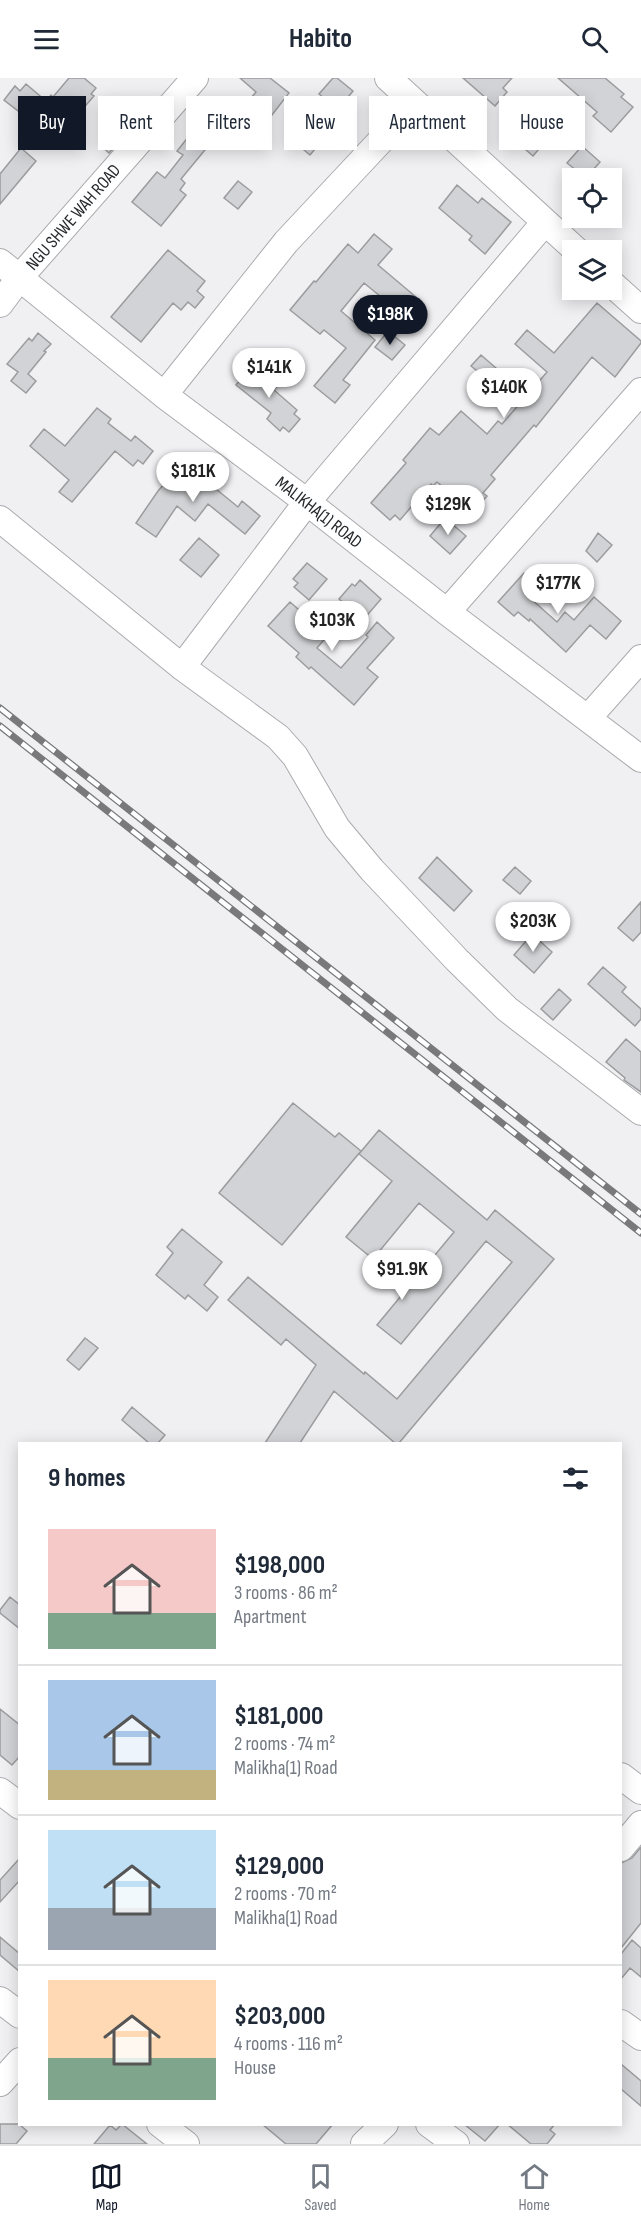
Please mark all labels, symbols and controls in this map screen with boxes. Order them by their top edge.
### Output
icon: menu [30,23,63,56]
text: Habito [289,23,352,55]
icon: search [578,23,611,56]
chip: Buy [18,96,86,150]
chip: Rent [98,96,174,150]
chip: Filters [186,96,272,150]
chip: New [284,96,357,150]
chip: Apartment [369,96,487,150]
chip: House [499,96,585,150]
street label: NGU SHWE WAH ROAD [22,160,125,275]
map controls [562,168,622,300]
button: locate [562,168,622,228]
button: layers [562,240,622,300]
pin: $198K [348,295,432,346]
text: $198K [367,302,413,326]
pin: $141K [227,348,311,399]
text: $141K [246,355,292,379]
pin: $140K [462,368,546,419]
text: $140K [481,375,527,399]
pin: $181K [151,452,235,503]
text: $181K [170,459,216,483]
street label: MALIKHA(1) ROAD [271,472,366,553]
pin: $129K [406,485,490,536]
text: $129K [425,492,471,516]
pin: $177K [516,564,600,615]
text: $177K [535,571,581,595]
pin: $103K [290,601,374,652]
text: $103K [309,608,355,632]
pin: $203K [491,902,575,953]
text: $203K [509,909,557,933]
pin: $91.9K [353,1250,451,1301]
text: $91.9K [376,1257,428,1281]
icon: filters [559,1462,592,1495]
text: 9 homes [48,1463,126,1494]
text: $198,000 [234,1550,325,1581]
icon: home [96,1553,168,1625]
text: 3 rooms · 86 m² [234,1581,338,1605]
text: Apartment [234,1605,307,1629]
text: $181,000 [234,1701,323,1732]
icon: home [96,1704,168,1776]
text: 2 rooms · 74 m² [234,1732,335,1756]
text: Malikha(1) Road [234,1756,338,1780]
text: $129,000 [234,1851,324,1882]
icon: home [96,1854,168,1926]
text: 2 rooms · 70 m² [234,1882,337,1906]
text: Malikha(1) Road [234,1906,338,1930]
text: $203,000 [234,2001,325,2032]
icon: home [96,2004,168,2076]
text: 4 rooms · 116 m² [234,2032,343,2056]
text: House [234,2056,276,2080]
tab: Map [90,2160,123,2215]
tab: Saved [304,2160,337,2215]
tab: Home [518,2160,551,2215]

